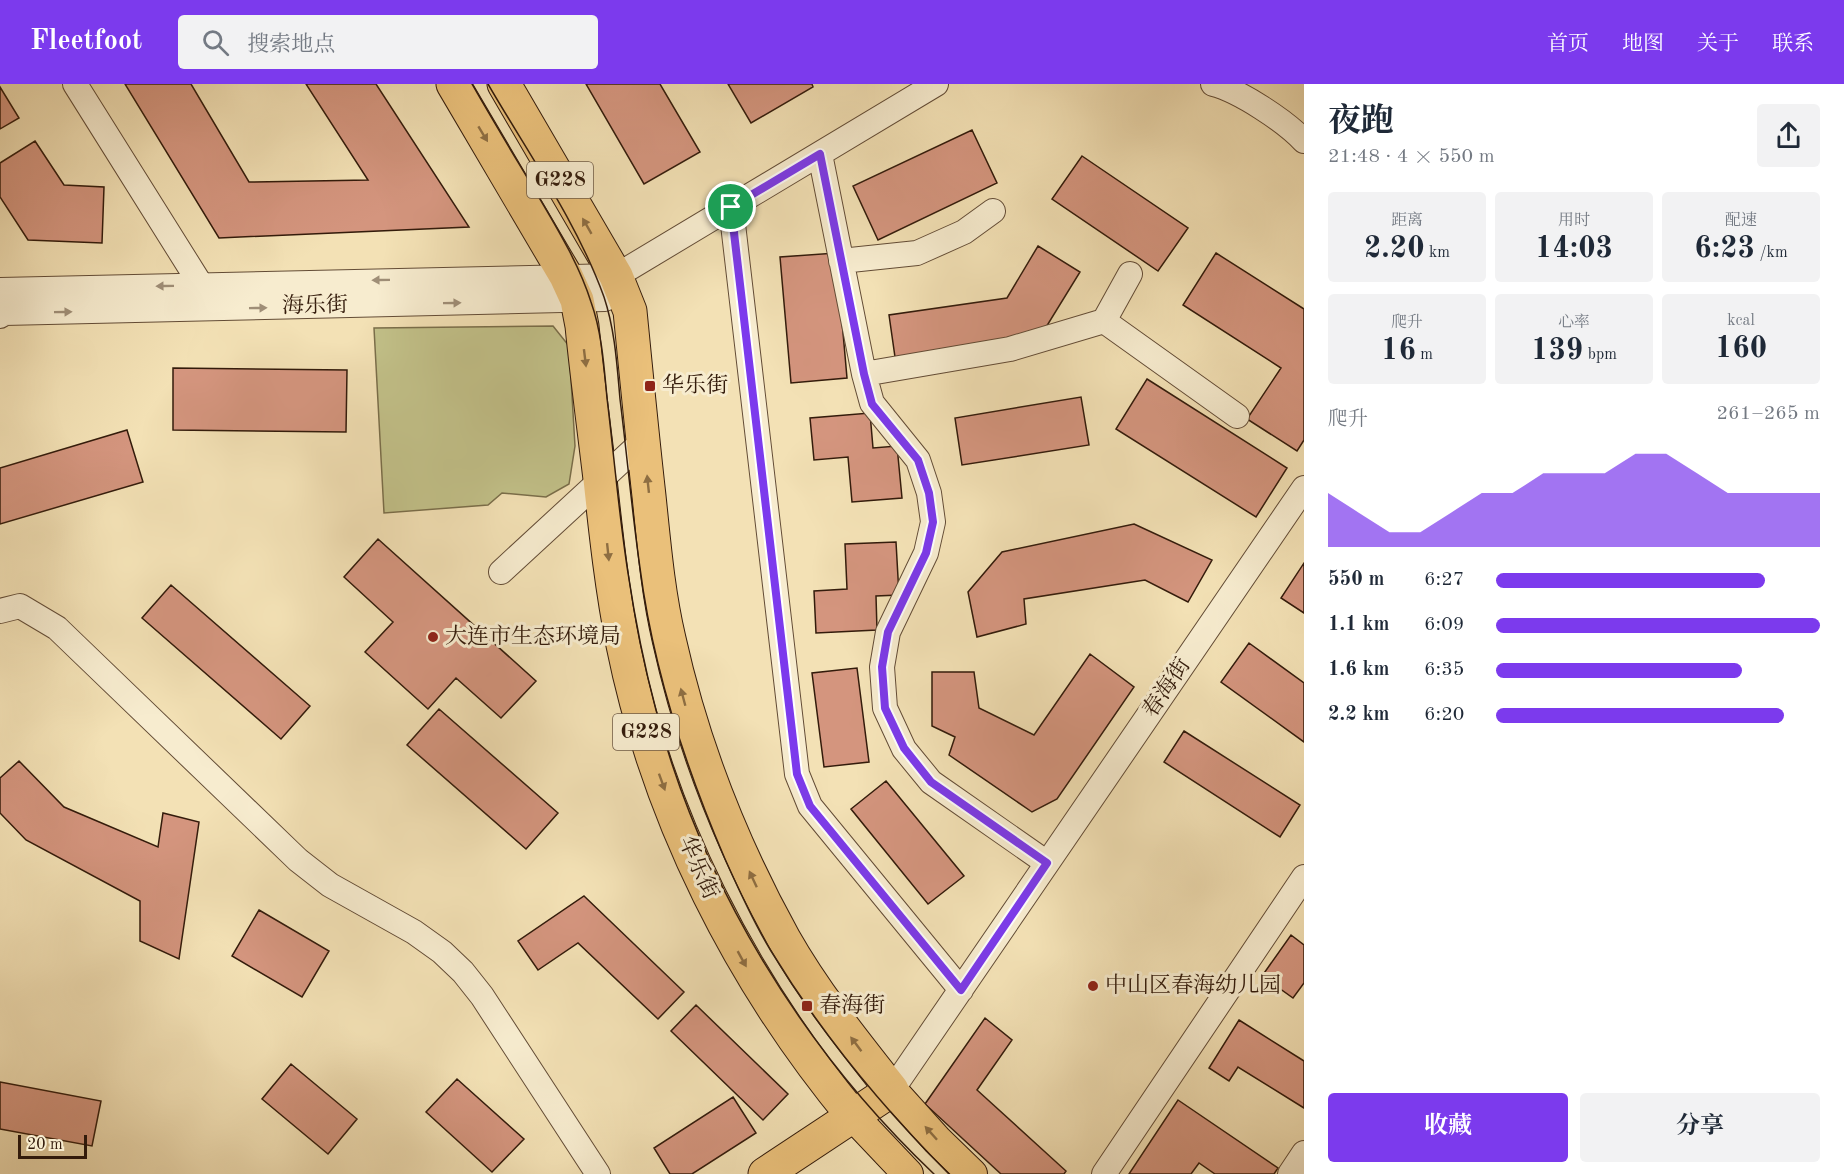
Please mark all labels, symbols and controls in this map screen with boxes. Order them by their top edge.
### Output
search box [178,15,598,69]
icon: search [199,26,232,59]
text: Fleetfoot [30,28,142,56]
text: 搜索地点 [247,34,335,56]
text: 首页 [1547,34,1589,55]
text: 地图 [1622,34,1664,55]
text: 关于 [1697,34,1739,55]
text: 联系 [1772,34,1814,55]
button: share [1757,104,1820,167]
text: 夜跑 [1328,106,1394,139]
one-way arrow [478,126,489,142]
text: 21:48 · 4 × 550 m [1328,147,1495,167]
road number: G228 [527,162,593,198]
pin [705,181,756,232]
icon: arrive [714,190,747,223]
text: 距离 [1391,213,1423,229]
text: 用时 [1558,213,1590,229]
text: 配速 [1725,213,1757,229]
one-way arrow [581,218,592,234]
text: 2.20 [1364,234,1425,264]
text: 14:03 [1535,234,1613,264]
text: 6:23 [1694,234,1755,264]
text: km [1425,245,1450,261]
text: /km [1755,245,1788,261]
one-way arrow [372,276,391,285]
one-way arrow [156,281,175,291]
street label: 海乐街 [282,292,348,318]
one-way arrow [443,298,462,308]
one-way arrow [248,303,267,312]
one-way arrow [53,307,72,317]
text: kcal [1727,313,1755,329]
text: 爬升 [1391,315,1423,331]
text: 心率 [1558,315,1590,331]
text: 160 [1715,334,1767,364]
text: 16 [1381,336,1416,366]
text: 139 [1531,336,1583,366]
text: m [1416,347,1433,363]
text: bpm [1583,347,1617,363]
one-way arrow [581,348,590,367]
place label: 华乐街 [662,373,728,397]
marker: 华乐街 [643,379,657,393]
text: 261–265 m [1717,404,1820,424]
text: 爬升 [1328,410,1368,430]
one-way arrow [643,475,652,494]
one-way arrow [603,542,613,561]
text: 550 m [1328,570,1384,590]
text: 6:27 [1424,570,1464,590]
text: 1.1 km [1328,615,1390,635]
text: 6:09 [1424,615,1464,635]
place label: 大连市生态环境局 [445,624,621,648]
marker: 大连市生态环境局 [426,630,440,644]
street label: 春海街 [1138,653,1195,722]
text: 1.6 km [1328,660,1390,680]
text: 6:35 [1424,660,1464,680]
one-way arrow [678,688,687,706]
text: 2.2 km [1328,705,1390,725]
text: 6:20 [1424,705,1464,725]
road number: G228 [613,714,679,750]
one-way arrow [658,773,668,791]
street label: 华乐街 [675,833,723,903]
one-way arrow [749,870,758,887]
one-way arrow [737,951,747,968]
place label: 中山区春海幼儿园 [1105,973,1281,997]
marker: 中山区春海幼儿园 [1086,979,1100,993]
place label: 春海街 [819,993,885,1017]
marker: 春海街 [800,999,814,1013]
one-way arrow [849,1036,862,1052]
button: 收藏 [1328,1093,1568,1162]
button: 分享 [1580,1093,1820,1162]
one-way arrow [925,1126,938,1141]
scale bar [18,1132,87,1160]
text: 20 m [27,1137,63,1153]

